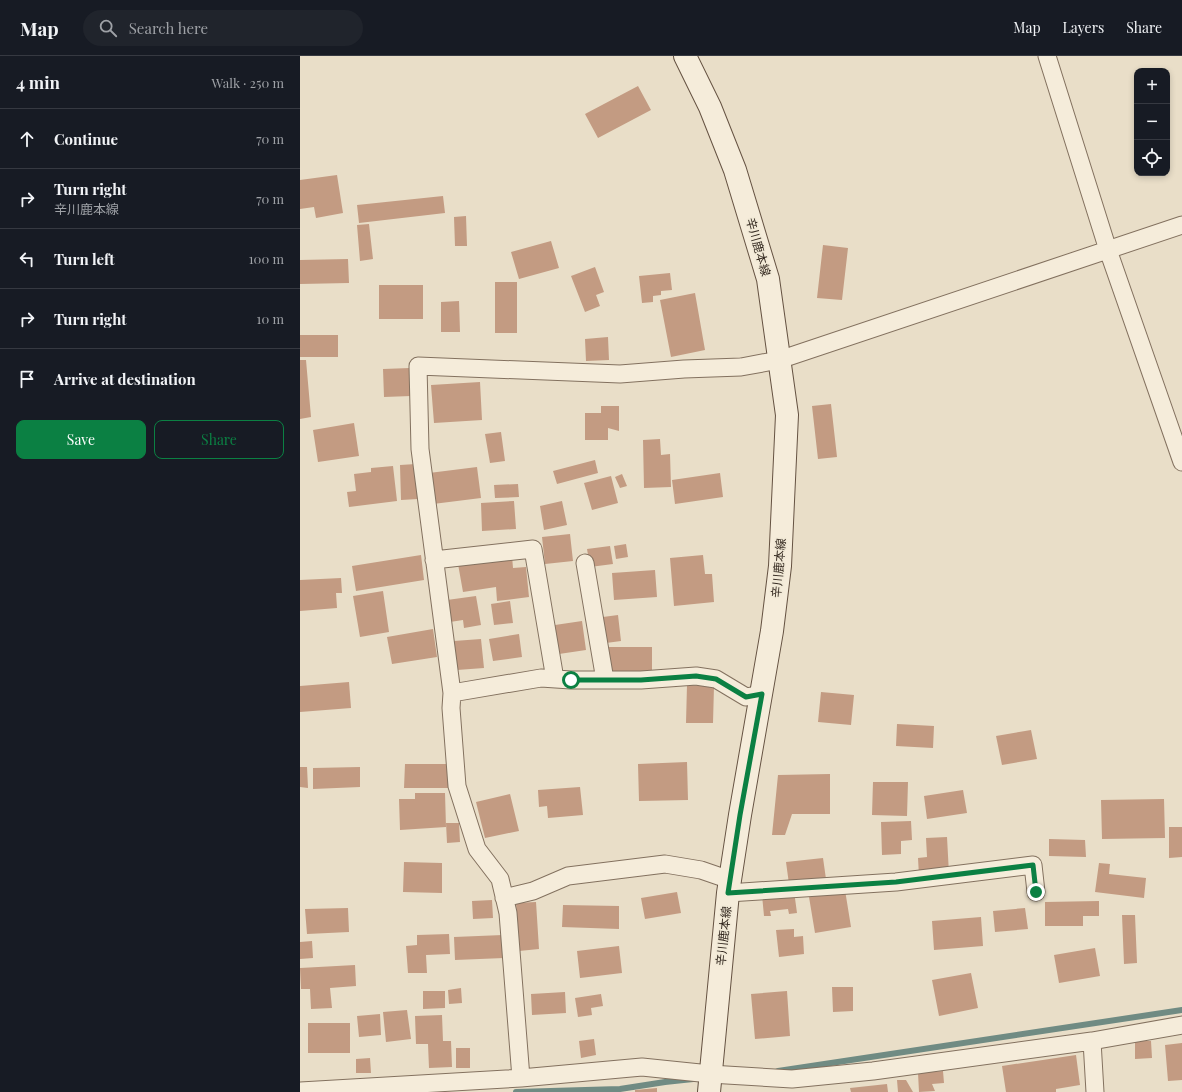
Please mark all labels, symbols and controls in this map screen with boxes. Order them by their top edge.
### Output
search box [83,10,363,46]
text: Map [20,15,59,41]
icon: search [97,17,119,39]
text: Search here [129,18,208,38]
text: Map [1013,18,1041,37]
text: Layers [1063,18,1104,37]
text: Share [1126,18,1162,37]
map controls [1134,68,1170,176]
button: + [1134,68,1170,104]
text: 4 min [16,71,60,93]
text: Walk · 250 m [212,74,284,91]
button: − [1134,104,1170,140]
icon: ahead [16,128,38,150]
text: Continue [54,129,118,149]
text: 70 m [256,130,284,147]
button: locate [1134,140,1170,176]
text: Turn right [54,179,127,199]
icon: right [16,188,38,210]
text: 70 m [256,190,284,207]
text: 辛川鹿本線 [54,200,119,217]
street label: 辛川鹿本線 [743,216,775,278]
icon: left [16,248,38,270]
text: Turn left [54,249,115,269]
text: 100 m [249,250,284,267]
icon: right [16,308,38,330]
text: Turn right [54,309,127,329]
text: 10 m [257,310,284,327]
icon: arrive [16,368,38,390]
text: Arrive at destination [54,369,196,389]
button: Save [16,420,146,459]
button: Share [154,420,284,459]
street label: 辛川鹿本線 [767,537,789,599]
route start [562,671,580,689]
route end [1027,883,1045,901]
street label: 辛川鹿本線 [712,905,734,967]

